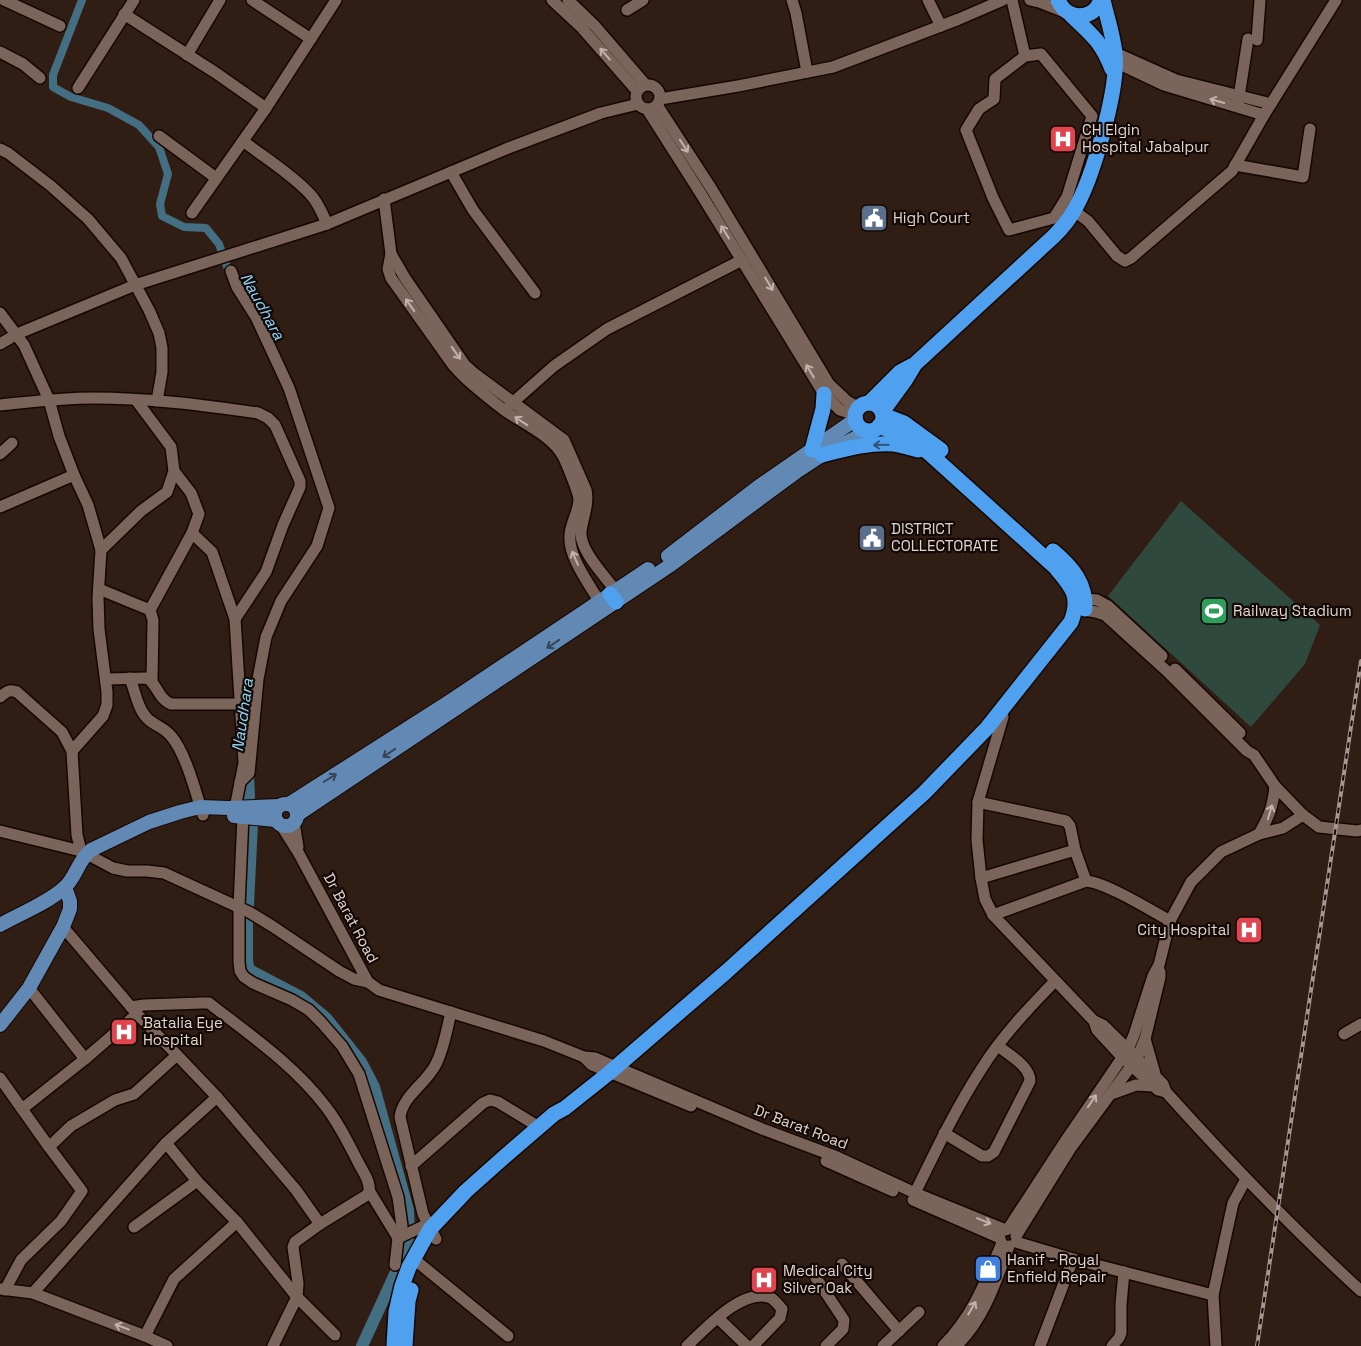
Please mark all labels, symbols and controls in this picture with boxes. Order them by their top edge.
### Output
one-way arrow [599,48,610,61]
one-way arrow [1210,96,1226,106]
place label: CH Elgin Hospital Jabalpur [1082,120,1209,156]
hospital icon: CH Elgin Hospital Jabalpur [1048,124,1078,154]
one-way arrow [678,139,689,153]
public building icon: High Court [859,203,889,233]
place label: High Court [893,208,970,227]
one-way arrow [720,226,730,240]
water label: Naudhara [236,269,290,344]
one-way arrow [765,276,775,290]
one-way arrow [405,298,415,312]
one-way arrow [451,346,461,360]
one-way arrow [804,364,814,378]
one-way arrow [515,416,529,426]
one-way arrow [873,440,889,449]
place label: DISTRICT COLLECTORATE [891,519,998,555]
public building icon: DISTRICT COLLECTORATE [857,523,887,553]
one-way arrow [570,551,580,566]
sports icon: Railway Stadium [1199,596,1229,626]
place label: Railway Stadium [1233,601,1352,620]
one-way arrow [547,639,561,649]
water label: Naudhara [227,676,258,753]
one-way arrow [382,748,396,759]
one-way arrow [323,773,337,784]
one-way arrow [1266,804,1276,820]
street label: Dr Barat Road [320,870,383,966]
hospital icon: City Hospital [1234,915,1264,945]
place label: City Hospital [1137,920,1230,939]
place label: Batalia Eye Hospital [143,1013,223,1049]
hospital icon: Batalia Eye Hospital [109,1017,139,1047]
one-way arrow [1087,1094,1097,1108]
street label: Dr Barat Road [752,1100,851,1153]
one-way arrow [976,1216,991,1226]
place label: Hanif - Royal Enfield Repair [1007,1250,1107,1286]
shop icon: Hanif - Royal Enfield Repair [973,1254,1003,1284]
place label: Medical City Silver Oak [783,1261,873,1297]
hospital icon: Medical City Silver Oak [749,1265,779,1295]
one-way arrow [968,1301,978,1315]
one-way arrow [115,1322,130,1331]

